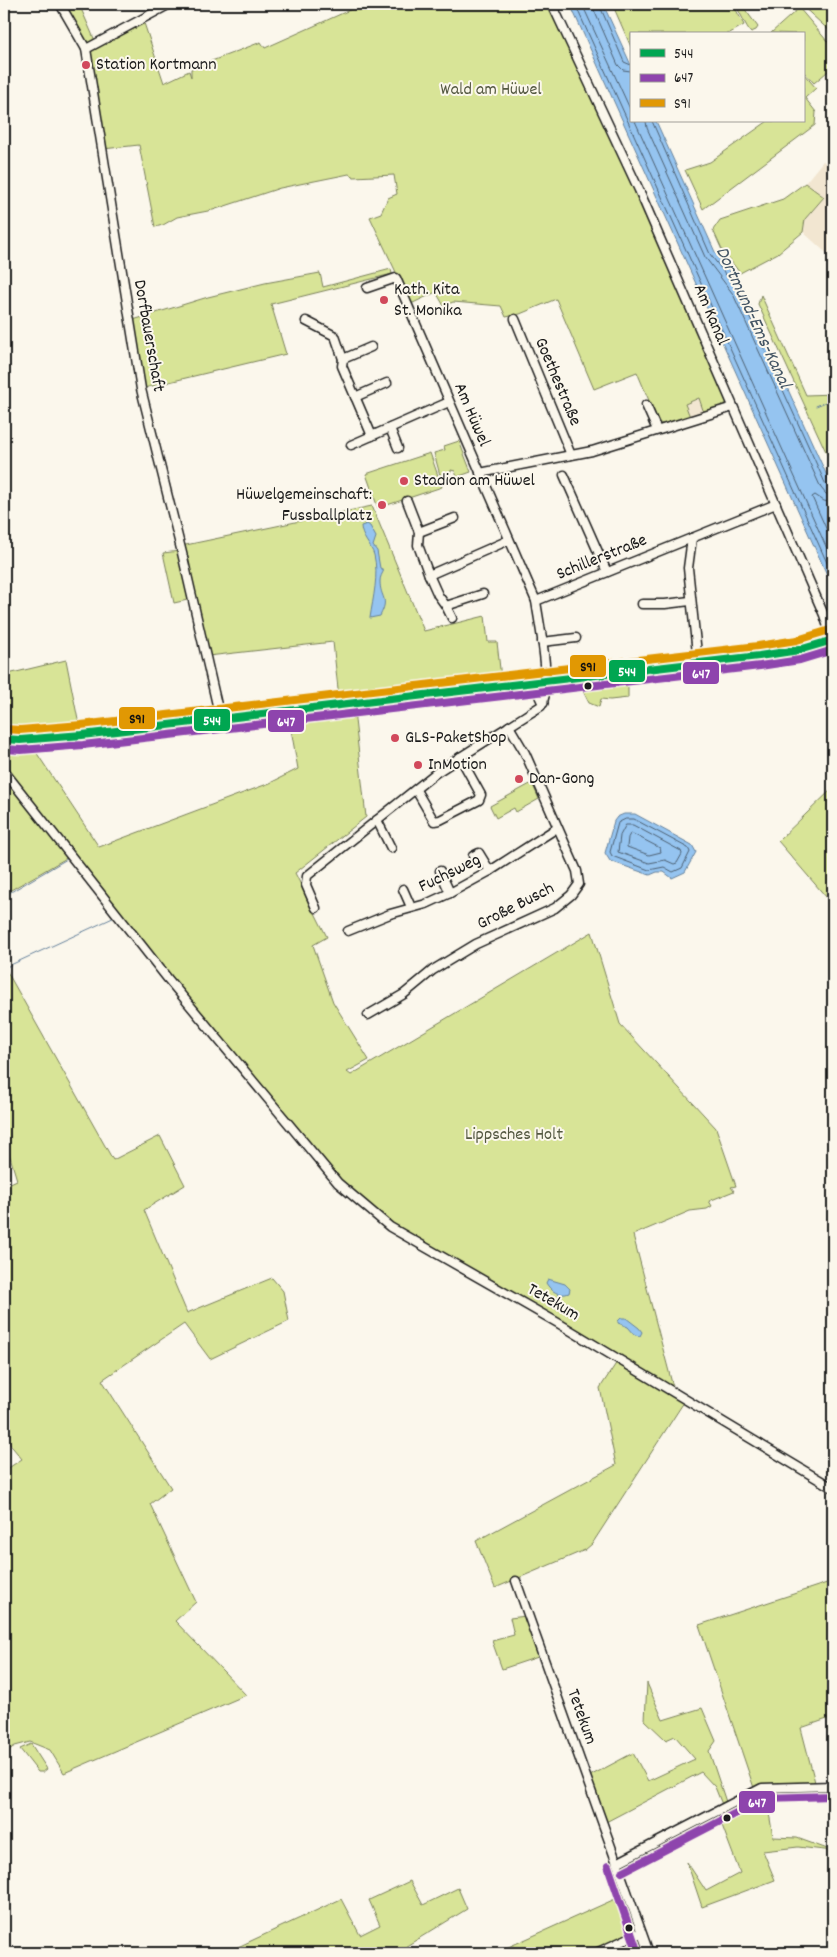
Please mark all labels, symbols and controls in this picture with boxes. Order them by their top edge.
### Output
legend [630,32,804,122]
text: 544 [674,44,693,66]
place label: Station Kortmann [96,53,217,78]
marker: Station Kortmann [80,59,92,71]
text: 647 [674,68,694,90]
park label: Wald am Hüwel [440,78,542,103]
text: S91 [674,94,691,116]
water label: Dortmund-Ems-Kanal [707,243,797,395]
street label: Dorfbauerschaft [126,278,170,394]
place label: Kath. Kita St. Monika [394,278,462,324]
street label: Am Kanal [686,281,734,350]
marker: Kath. Kita St. Monika [378,294,390,306]
street label: Goethestraße [527,334,587,430]
street label: Am Hüwel [446,379,496,451]
place label: Stadion am Hüwel [414,469,536,494]
marker: Stadion am Hüwel [398,475,410,487]
place label: Hüwelgemeinschaft: Fussballplatz [236,483,372,529]
marker: Hüwelgemeinschaft: Fussballplatz [376,499,388,511]
street label: Schillerstraße [553,528,651,588]
line badge: S91 [569,654,607,678]
text: S91 [580,658,596,678]
line badge: 544 [608,659,646,683]
line badge: 647 [682,661,720,685]
text: 544 [618,663,636,683]
text: 647 [692,665,711,685]
unlabelled marker [583,681,593,691]
line badge: S91 [118,706,156,730]
line badge: 544 [193,708,231,732]
line badge: 647 [267,709,305,733]
text: S91 [129,710,145,730]
text: 544 [203,712,221,732]
text: 647 [277,713,296,733]
place label: GLS-PaketShop [405,726,507,751]
marker: GLS-PaketShop [389,732,401,744]
place label: InMotion [428,753,487,778]
marker: InMotion [412,759,424,771]
place label: Dan-Gong [529,767,595,792]
marker: Dan-Gong [513,773,525,785]
street label: Fuchsweg [415,848,485,900]
street label: Große Busch [473,877,559,937]
park label: Lippsches Holt [465,1123,563,1148]
street label: Tetekum [522,1278,584,1328]
street label: Tetekum [559,1686,603,1748]
line badge: 647 [738,1790,776,1814]
text: 647 [748,1794,767,1814]
unlabelled marker [722,1813,732,1823]
unlabelled marker [624,1923,634,1933]

